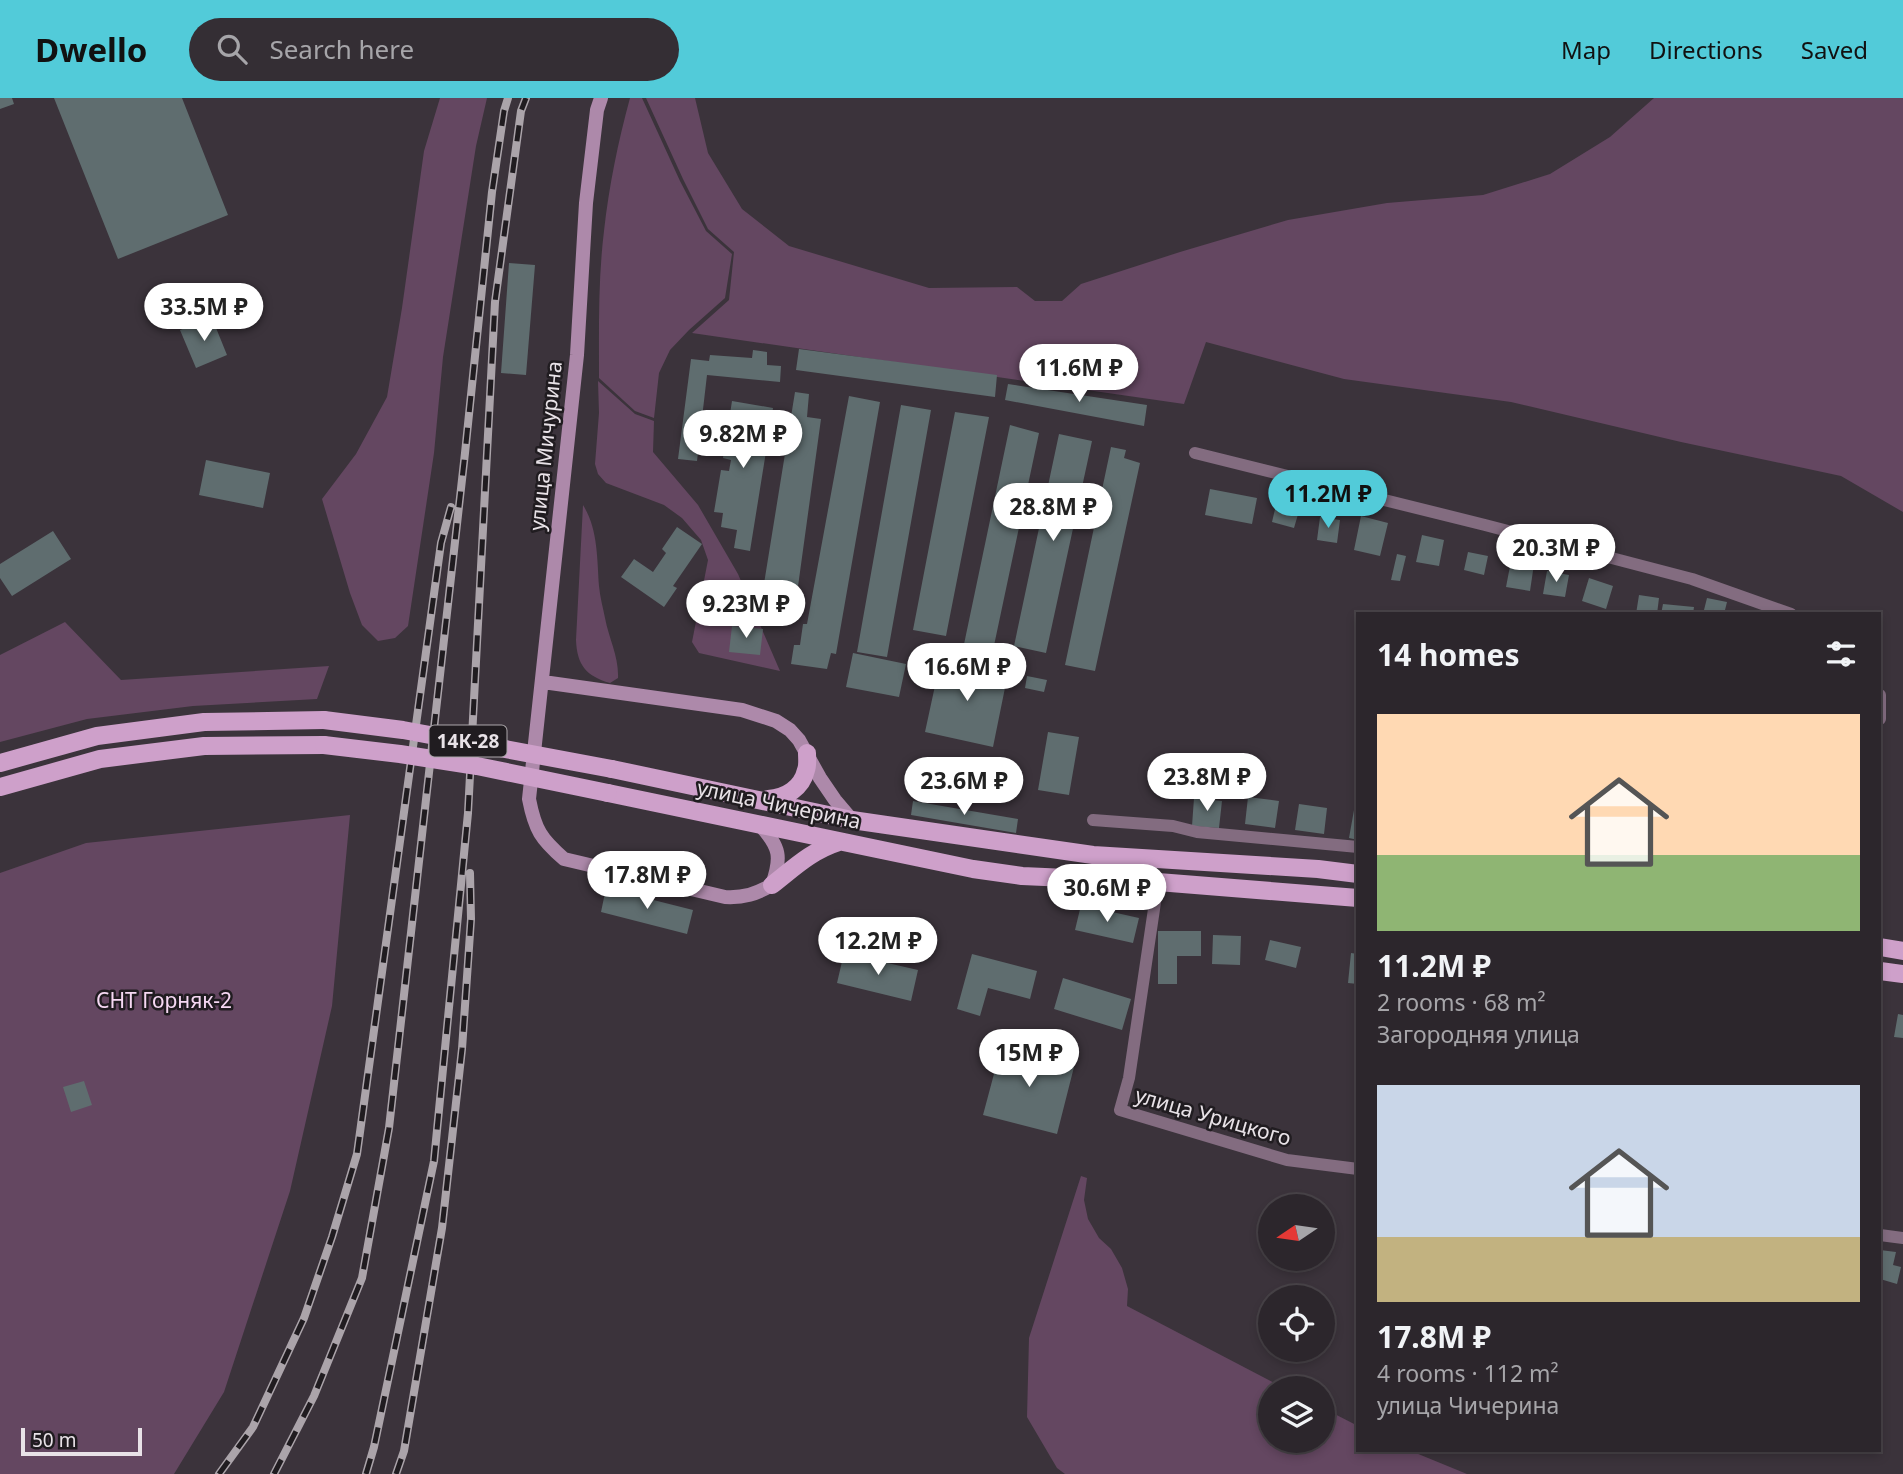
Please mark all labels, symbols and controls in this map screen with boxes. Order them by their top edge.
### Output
search box [189,18,679,81]
text: Dwello [35,27,147,72]
icon: search [213,30,251,68]
text: Search here [269,31,414,67]
text: Map [1561,33,1611,66]
text: Directions [1649,33,1763,66]
text: Saved [1801,33,1868,66]
pin: 33.5M ₽ [139,284,269,343]
text: 33.5M ₽ [160,290,248,322]
pin: 11.6M ₽ [1014,344,1144,404]
text: 11.6M ₽ [1035,351,1123,383]
street label: улица Мичурина [522,360,568,532]
pin: 9.82M ₽ [678,410,808,470]
text: 9.82M ₽ [699,417,787,449]
pin: 11.2M ₽ [1263,470,1393,530]
text: 11.2M ₽ [1284,477,1372,509]
pin: 28.8M ₽ [988,484,1118,543]
text: 28.8M ₽ [1009,490,1097,522]
pin: 20.3M ₽ [1491,524,1621,584]
text: 20.3M ₽ [1512,531,1600,563]
pin: 9.23M ₽ [681,580,811,640]
text: 9.23M ₽ [702,587,790,619]
text: 14 homes [1377,634,1520,675]
icon: filters [1822,635,1860,673]
pin: 16.6M ₽ [902,644,1032,703]
text: 16.6M ₽ [923,650,1011,682]
road number: 14К-28 [430,726,506,756]
pin: 23.8M ₽ [1142,754,1272,813]
pin: 23.6M ₽ [899,758,1029,817]
icon: home [1556,759,1682,885]
text: 23.8M ₽ [1163,760,1251,792]
text: 23.6M ₽ [920,764,1008,796]
street label: улица Чичерина [695,773,864,835]
pin: 17.8M ₽ [582,852,712,911]
text: 17.8M ₽ [603,858,691,890]
pin: 30.6M ₽ [1042,864,1172,924]
text: 30.6M ₽ [1063,871,1151,903]
pin: 12.2M ₽ [813,918,943,977]
text: 12.2M ₽ [834,924,922,956]
text: 11.2M ₽ [1377,945,1491,986]
park label: СНТ Горняк-2 [96,986,232,1014]
text: 2 rooms · 68 m² [1377,986,1546,1018]
text: Загородняя улица [1377,1018,1580,1050]
pin: 15M ₽ [980,1030,1078,1089]
text: 15M ₽ [995,1036,1063,1068]
street label: улица Урицкого [1132,1080,1295,1152]
icon: home [1556,1130,1682,1256]
north arrow [1258,1194,1335,1270]
map controls [1258,1194,1335,1453]
button: locate [1258,1285,1335,1362]
text: 17.8M ₽ [1377,1316,1491,1357]
text: 4 rooms · 112 m² [1377,1357,1559,1389]
button: layers [1258,1376,1335,1453]
text: улица Чичерина [1377,1389,1559,1421]
scale bar [21,1425,142,1457]
text: 50 m [32,1427,76,1453]

